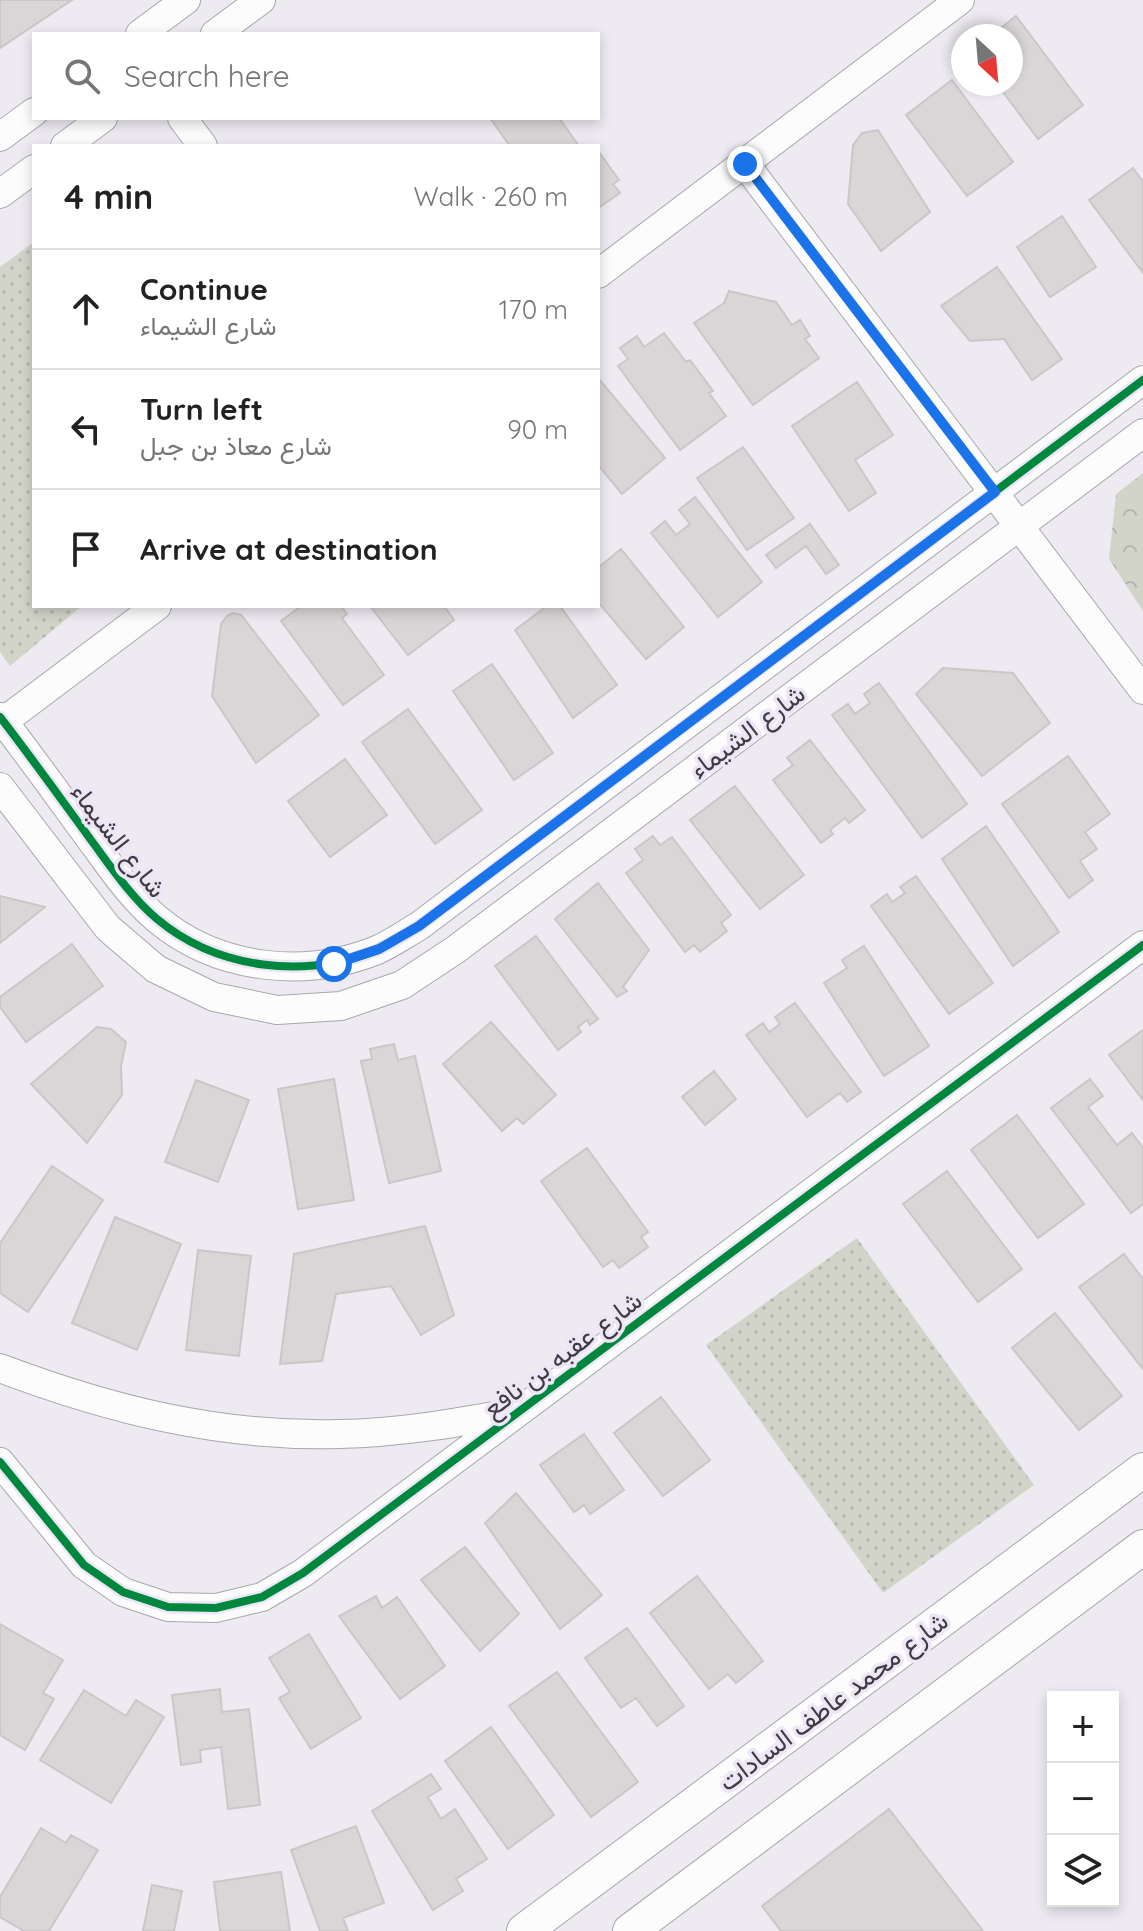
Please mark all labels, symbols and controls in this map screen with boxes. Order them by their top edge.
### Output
north arrow [951,24,1023,96]
search box [32,32,600,120]
icon: search [60,54,104,98]
text: Search here [124,57,290,95]
route end [727,146,763,182]
text: 4 min [64,175,153,218]
text: Walk · 260 m [414,180,568,213]
text: Continue [140,270,268,308]
icon: ahead [64,287,108,331]
text: 170 m [499,293,568,326]
text: شارع الشيماء [140,309,277,342]
text: Turn left [140,390,263,428]
icon: left [64,407,108,451]
text: 90 m [507,413,568,446]
text: شارع معاذ بن جبل [140,429,332,462]
icon: arrive [64,527,108,571]
text: Arrive at destination [140,530,438,568]
street label: شارع الشيماء [683,677,813,787]
street label: شارع الشيماء [62,776,174,905]
route start [316,946,352,982]
street label: شارع عقبه بن نافع [476,1283,649,1426]
street label: شارع محمد عاطف السادات [712,1604,955,1800]
map controls [1047,1691,1119,1907]
button: + [1047,1691,1119,1763]
button: − [1047,1763,1119,1835]
button: layers [1047,1835,1119,1907]

